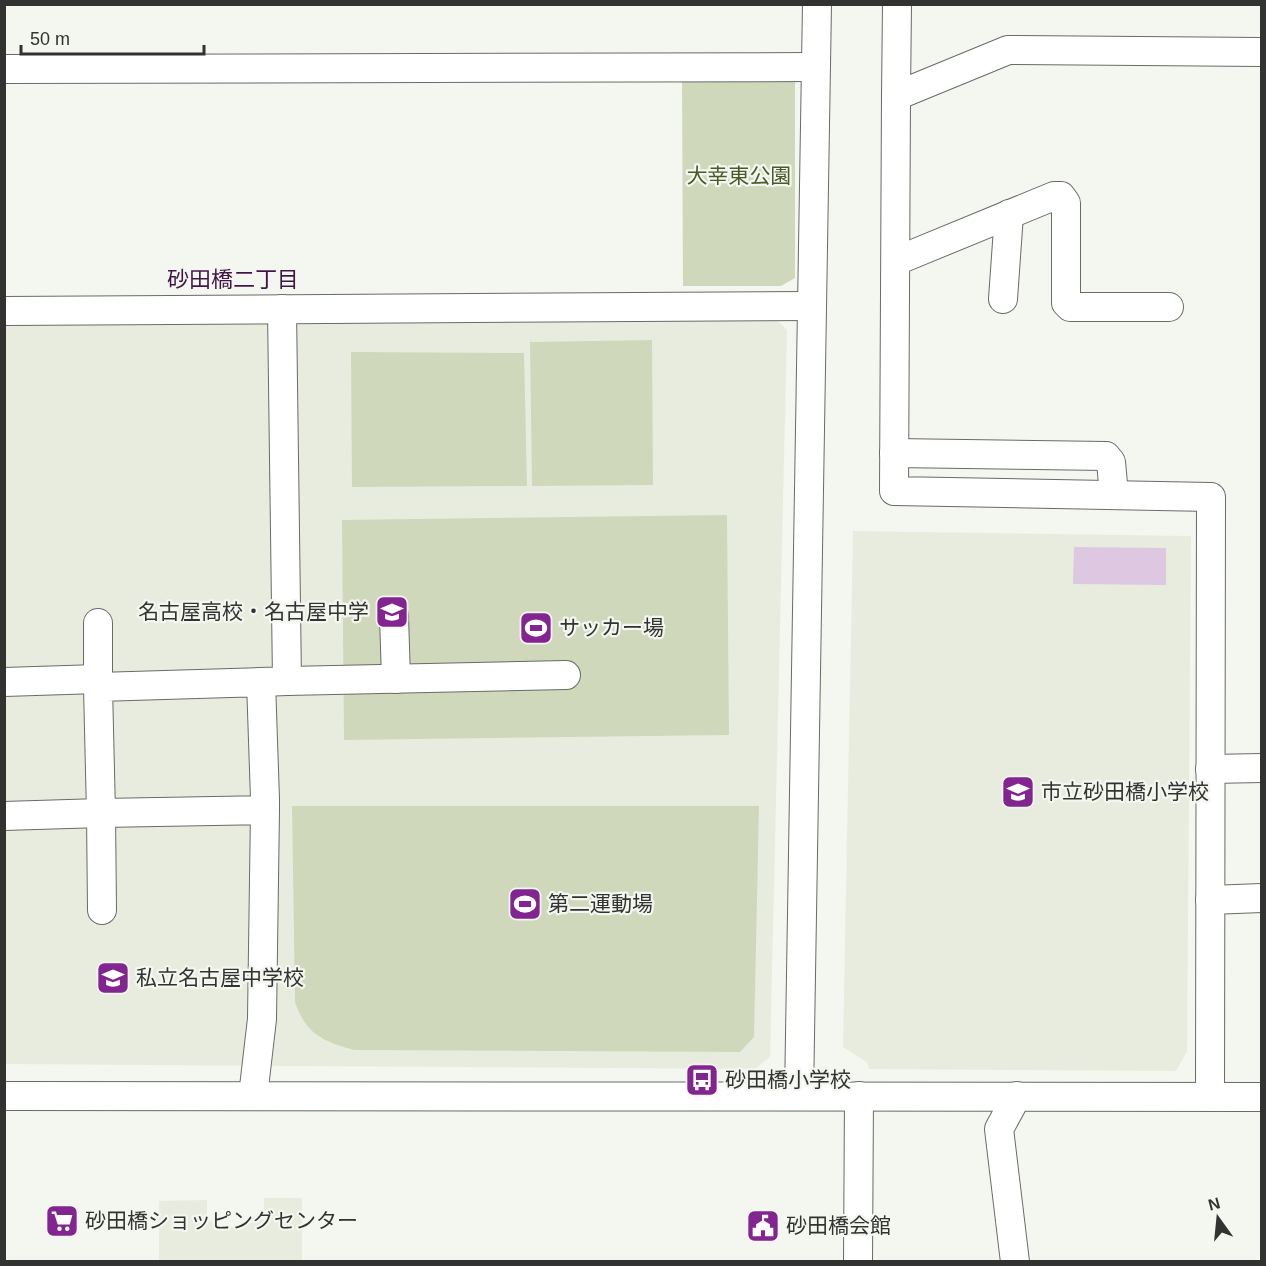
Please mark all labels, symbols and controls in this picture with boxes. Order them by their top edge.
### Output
scale bar [21,18,204,56]
text: 50 m [30,29,70,49]
park label: 大幸東公園 [687,164,792,187]
district label: 砂田橋二丁目 [167,267,299,292]
school or university icon: 名古屋高校・名古屋中学 [374,594,410,630]
place label: 名古屋高校・名古屋中学 [138,600,369,623]
sports icon: サッカー場 [518,610,554,646]
place label: サッカー場 [559,616,664,639]
school or university icon: 市立砂田橋小学校 [1000,774,1036,810]
place label: 市立砂田橋小学校 [1041,780,1209,803]
sports icon: 第二運動場 [507,886,543,922]
place label: 第二運動場 [548,892,653,915]
school or university icon: 私立名古屋中学校 [95,960,131,996]
place label: 私立名古屋中学校 [136,966,304,989]
bus stop icon: 砂田橋小学校 [684,1062,720,1098]
place label: 砂田橋小学校 [725,1068,851,1091]
north arrow [1188,1188,1248,1248]
text: N [1206,1194,1222,1214]
supermarket icon: 砂田橋ショッピングセンター [44,1203,80,1239]
public building icon: 砂田橋会館 [745,1208,781,1244]
place label: 砂田橋ショッピングセンター [85,1209,358,1232]
place label: 砂田橋会館 [786,1214,891,1237]

